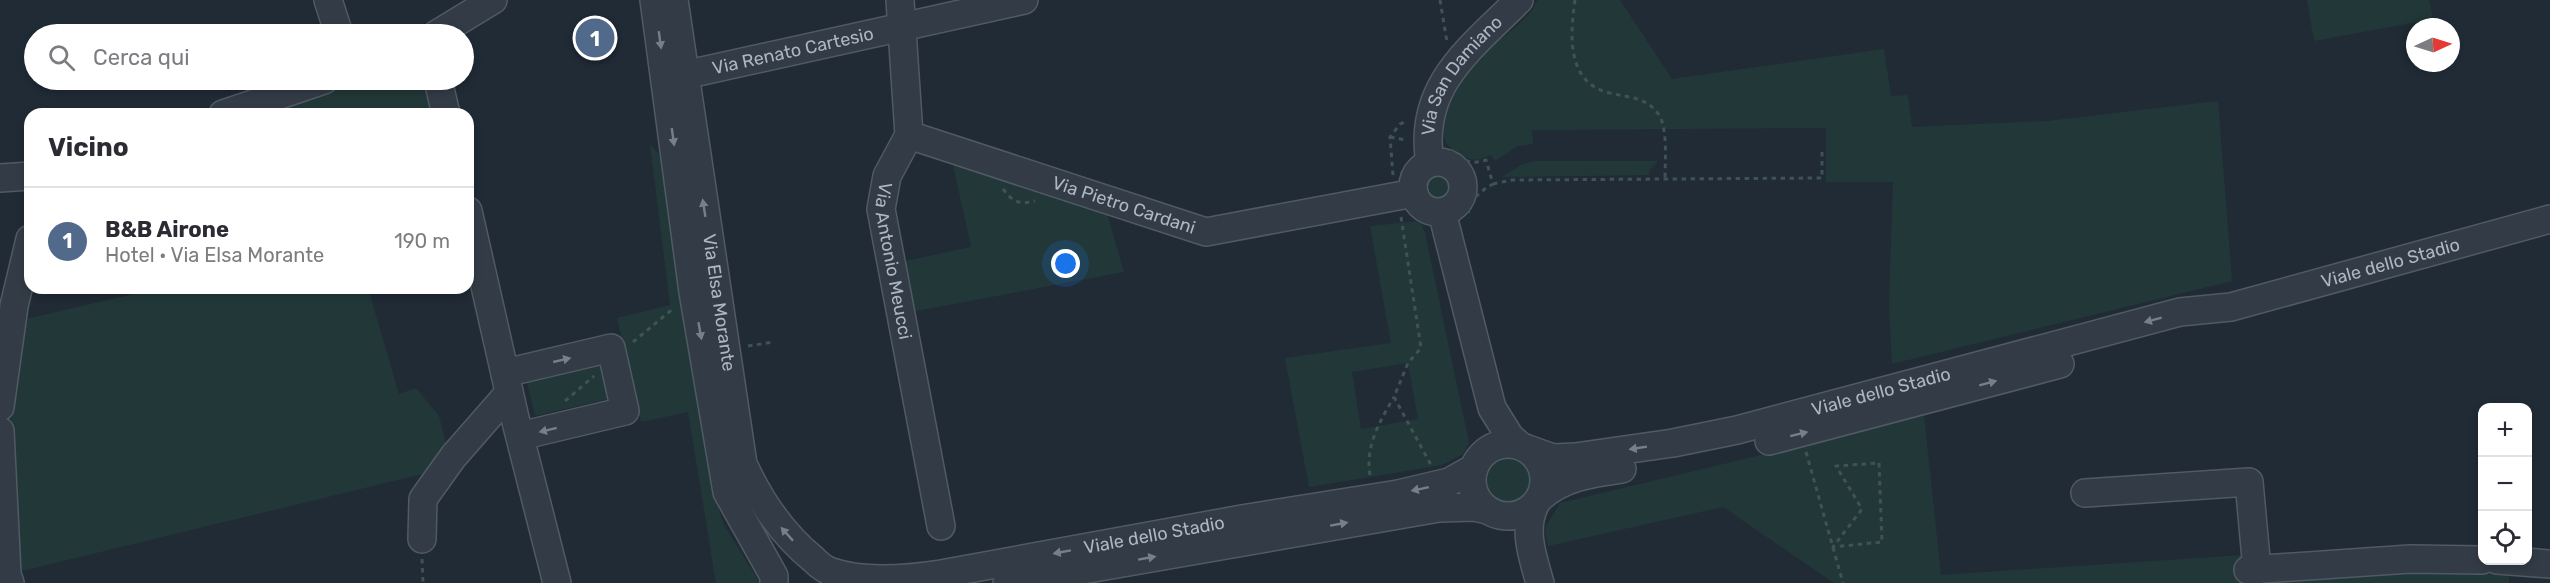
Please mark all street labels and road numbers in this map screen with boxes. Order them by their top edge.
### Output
street label: Via San Damiano [1417,11,1507,136]
street label: Via Renato Cartesio [710,23,876,79]
street label: Via Pietro Cardani [1049,172,1198,239]
street label: Via Antonio Meucci [870,180,916,341]
street label: Via Elsa Morante [698,233,740,373]
street label: Viale dello Stadio [2319,233,2462,293]
street label: Viale dello Stadio [1809,363,1953,421]
street label: Viale dello Stadio [1082,511,1226,559]

